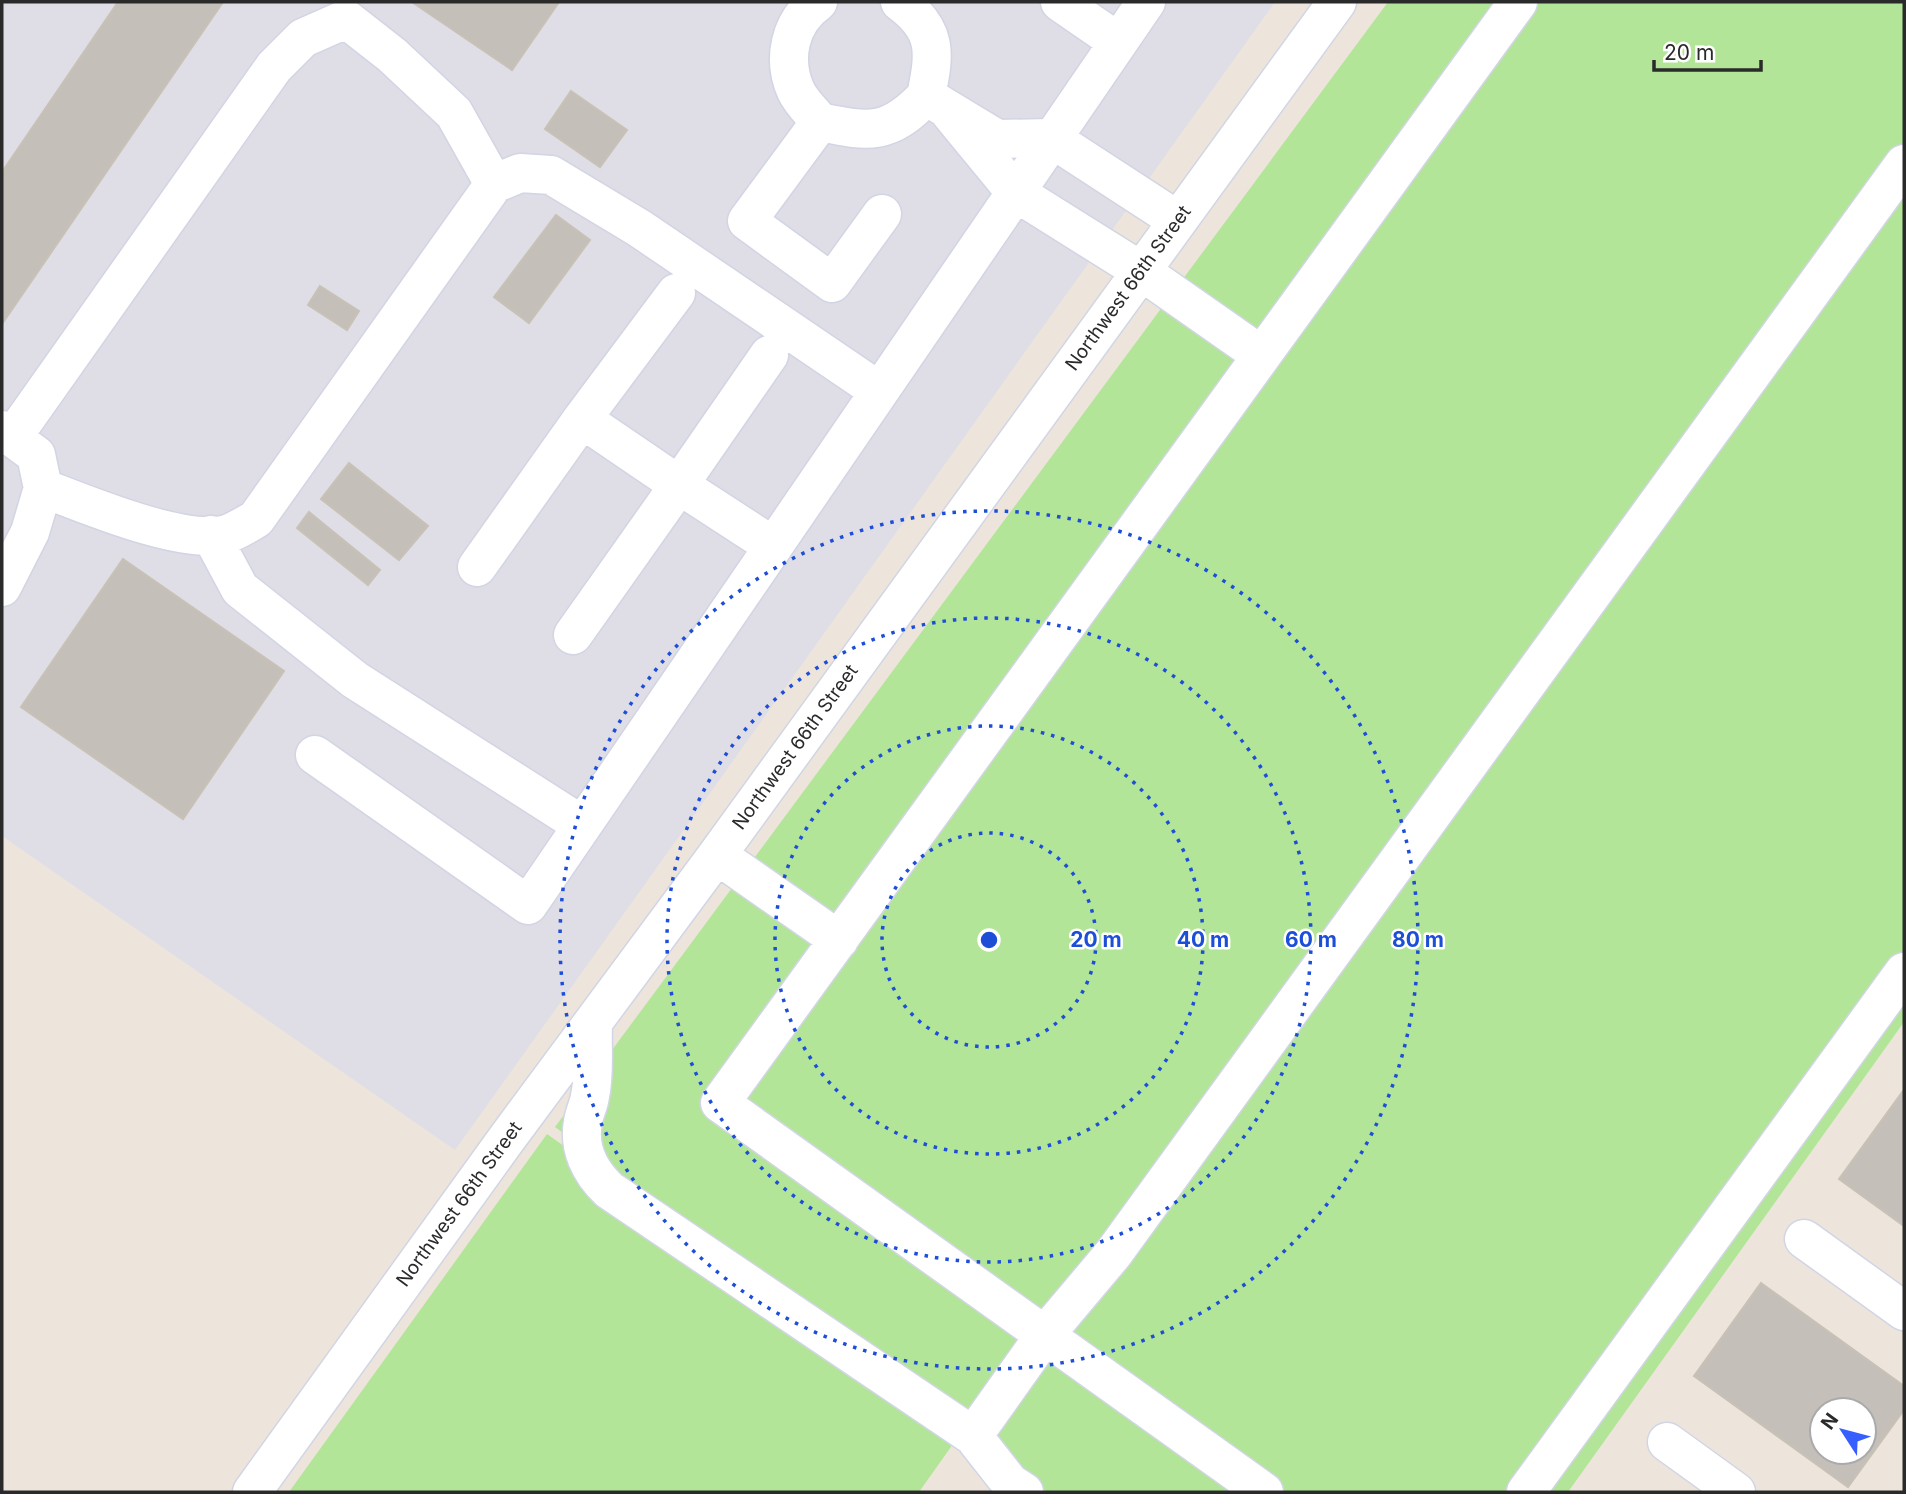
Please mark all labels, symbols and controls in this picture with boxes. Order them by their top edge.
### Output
scale bar [1654,28,1761,72]
text: 20 m [1664,40,1714,65]
street label: Northwest 66th Street [1060,201,1196,375]
street label: Northwest 66th Street [727,660,863,834]
text: 20 m [1070,927,1122,952]
text: 40 m [1177,927,1229,952]
text: 60 m [1285,927,1337,952]
text: 80 m [1392,927,1444,952]
centre of rings [977,928,1001,952]
street label: Northwest 66th Street [391,1117,527,1291]
north arrow [1808,1396,1878,1466]
text: N [1816,1409,1843,1434]

